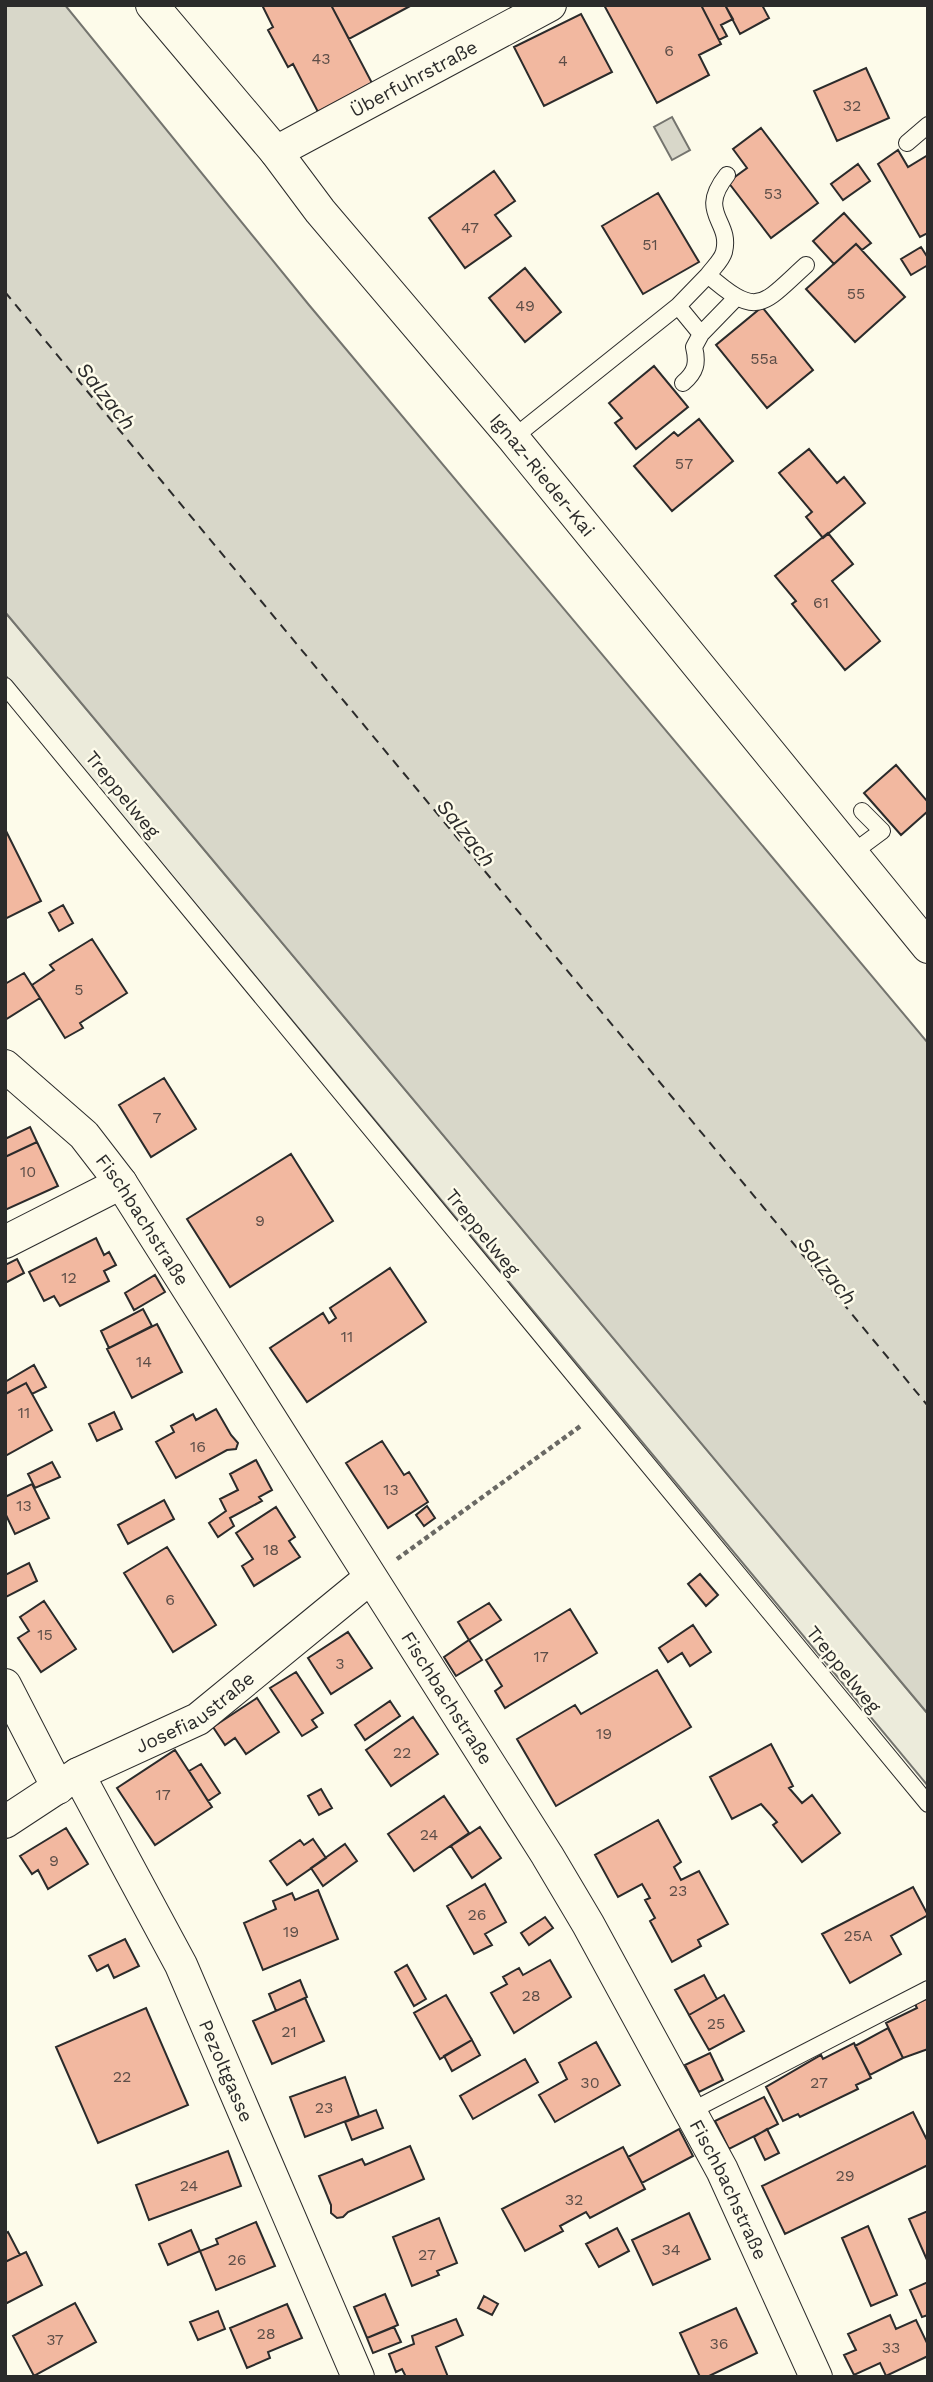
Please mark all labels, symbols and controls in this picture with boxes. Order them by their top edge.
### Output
street label: Überfuhrstraße [346,35,481,122]
house number: 6 [664,41,674,60]
house number: 43 [311,49,331,68]
house number: 4 [558,51,568,70]
house number: 32 [843,96,861,115]
house number: 53 [764,184,782,203]
house number: 47 [461,218,479,237]
house number: 51 [642,235,658,254]
house number: 55 [847,284,865,303]
house number: 49 [515,296,535,315]
house number: 55a [750,349,778,368]
water label: Salzach [72,357,141,435]
street label: Ignaz-Rieder-Kai [485,409,600,541]
house number: 57 [675,454,693,473]
house number: 61 [813,593,829,612]
street label: Treppelweg [80,746,165,843]
water label: Salzach [432,794,501,872]
house number: 5 [74,980,84,999]
house number: 7 [153,1108,162,1127]
street label: Fischbachstraße [91,1149,194,1290]
house number: 10 [20,1162,36,1181]
street label: Treppelweg [440,1184,525,1281]
house number: 9 [255,1211,265,1230]
water label: Salzach [793,1232,862,1310]
house number: 12 [61,1268,77,1287]
house number: 11 [341,1327,353,1346]
house number: 14 [136,1352,152,1371]
house number: 11 [18,1403,30,1422]
house number: 16 [190,1437,206,1456]
house number: 13 [383,1480,399,1499]
house number: 13 [16,1496,32,1515]
house number: 18 [263,1540,279,1559]
house number: 6 [165,1590,175,1609]
street label: Treppelweg [801,1621,886,1718]
house number: 15 [37,1625,53,1644]
street label: Fischbachstraße [396,1627,498,1769]
house number: 17 [533,1647,549,1666]
house number: 3 [335,1654,345,1673]
street label: Josefiaustraße [132,1667,259,1758]
house number: 19 [596,1724,612,1743]
house number: 22 [393,1743,411,1762]
house number: 17 [155,1785,171,1804]
house number: 24 [420,1825,439,1844]
house number: 9 [49,1851,59,1870]
house number: 23 [669,1881,687,1900]
house number: 26 [467,1905,487,1924]
house number: 19 [283,1922,299,1941]
house number: 25A [843,1926,873,1945]
house number: 28 [521,1986,541,2005]
house number: 25 [707,2014,725,2033]
street label: Pezoltgasse [194,2016,258,2126]
house number: 21 [281,2022,297,2041]
house number: 22 [113,2067,131,2086]
house number: 30 [580,2073,600,2092]
house number: 27 [810,2073,828,2092]
house number: 23 [315,2098,333,2117]
street label: Fischbachstraße [685,2115,772,2263]
house number: 29 [835,2166,855,2185]
house number: 24 [180,2176,199,2195]
house number: 32 [565,2190,583,2209]
house number: 34 [661,2240,681,2259]
house number: 27 [418,2245,436,2264]
house number: 26 [227,2250,247,2269]
house number: 28 [256,2324,276,2343]
house number: 37 [46,2330,64,2349]
house number: 36 [709,2334,729,2353]
house number: 33 [882,2338,900,2357]

